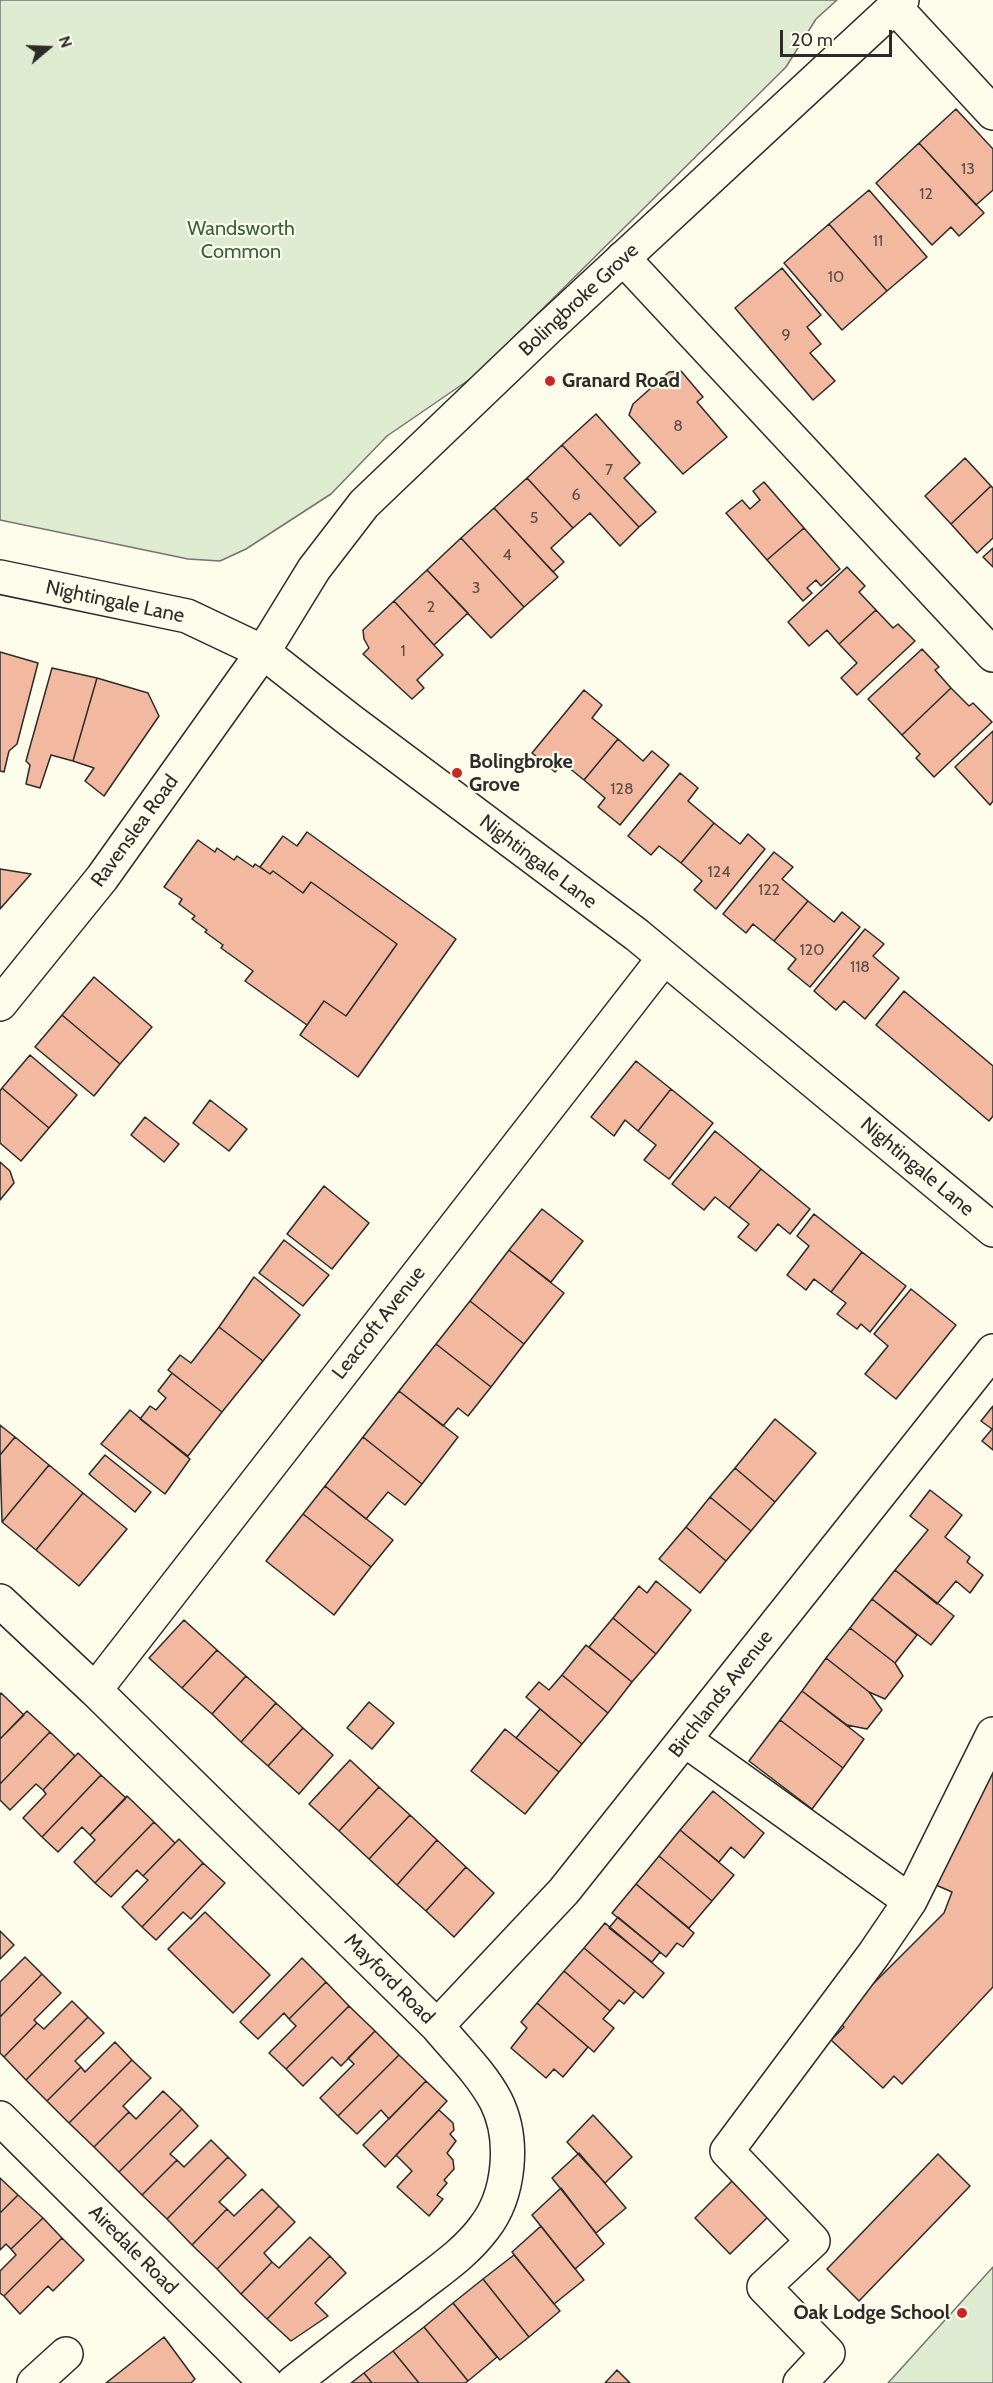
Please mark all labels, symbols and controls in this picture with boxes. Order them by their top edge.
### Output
north arrow [18,18,78,78]
scale bar [783,18,896,56]
text: 20 m [791,29,833,51]
text: N [55,34,76,50]
house number: 13 [961,159,975,179]
house number: 12 [919,184,933,204]
park label: Wandsworth Common [187,217,295,264]
house number: 11 [873,231,883,251]
street label: Bolingbroke Grove [514,239,644,361]
house number: 10 [828,267,844,287]
house number: 9 [781,325,791,345]
place label: Granard Road [562,369,680,393]
marker: Granard Road [543,374,557,388]
house number: 8 [673,416,683,436]
house number: 7 [605,460,613,480]
house number: 6 [571,485,581,505]
house number: 5 [530,508,538,528]
house number: 4 [502,545,512,565]
street label: Nightingale Lane [44,576,186,628]
house number: 3 [472,578,480,598]
house number: 2 [427,597,435,617]
house number: 1 [400,641,406,661]
place label: Bolingbroke Grove [469,750,573,797]
marker: Bolingbroke Grove [450,766,464,780]
street label: Ravenslea Road [86,770,184,892]
house number: 128 [610,779,634,799]
street label: Nightingale Lane [475,810,601,914]
house number: 124 [708,862,730,882]
house number: 122 [758,880,780,900]
house number: 120 [800,940,824,960]
house number: 118 [850,957,870,977]
street label: Nightingale Lane [855,1113,979,1221]
street label: Leacroft Avenue [327,1262,431,1384]
street label: Birchlands Avenue [664,1626,778,1762]
street label: Mayford Road [339,1929,439,2029]
street label: Airedale Road [83,2200,183,2300]
place label: Oak Lodge School [794,2301,950,2325]
marker: Oak Lodge School [955,2306,969,2320]

